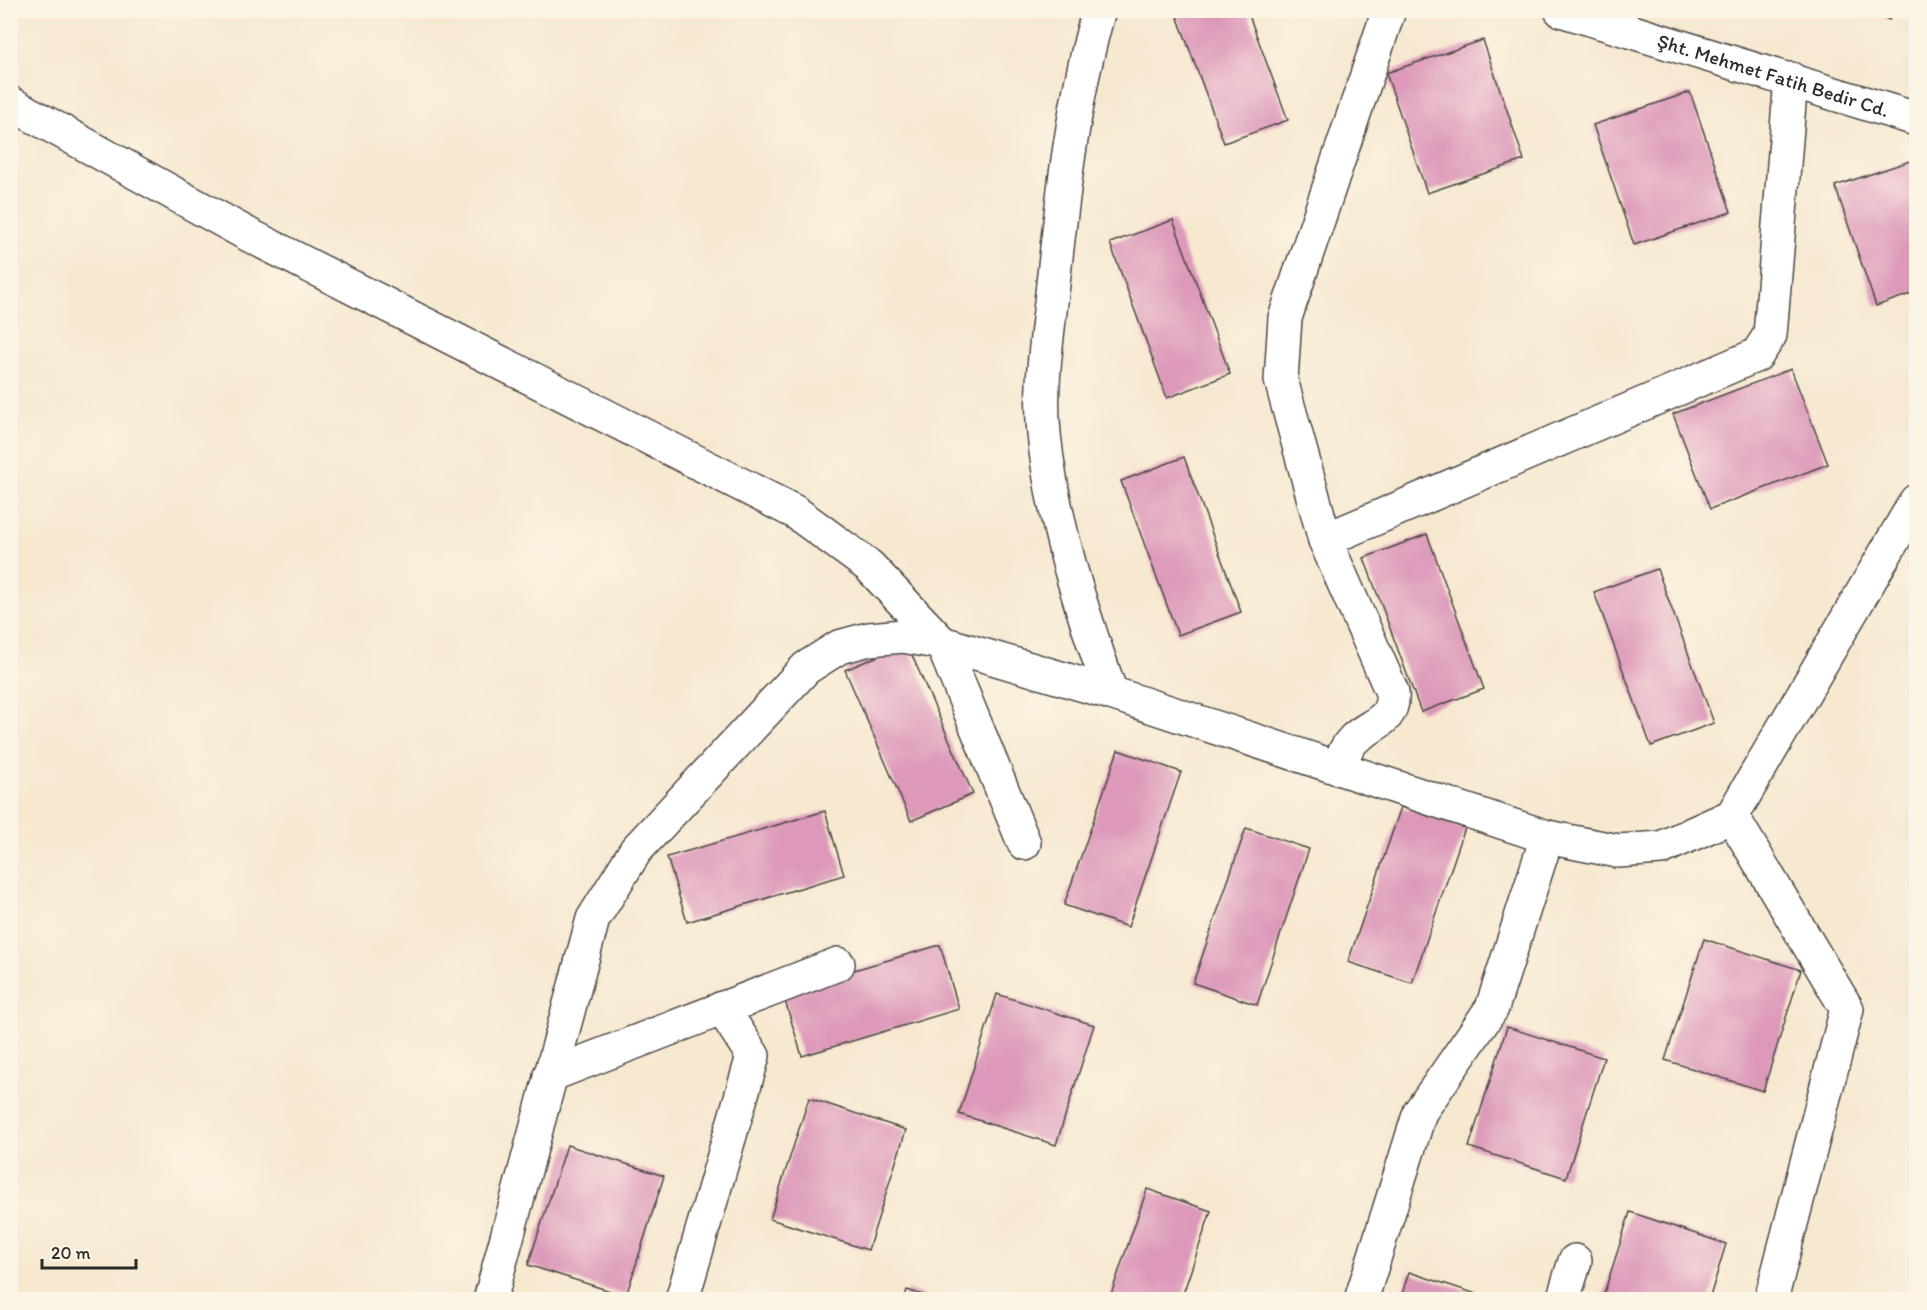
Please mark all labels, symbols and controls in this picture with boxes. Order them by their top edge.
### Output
street label: Şht. Mehmet Fatih Bedir Cd. [1655,28,1892,122]
scale bar [42,1232,136,1270]
text: 20 m [51,1242,91,1264]

